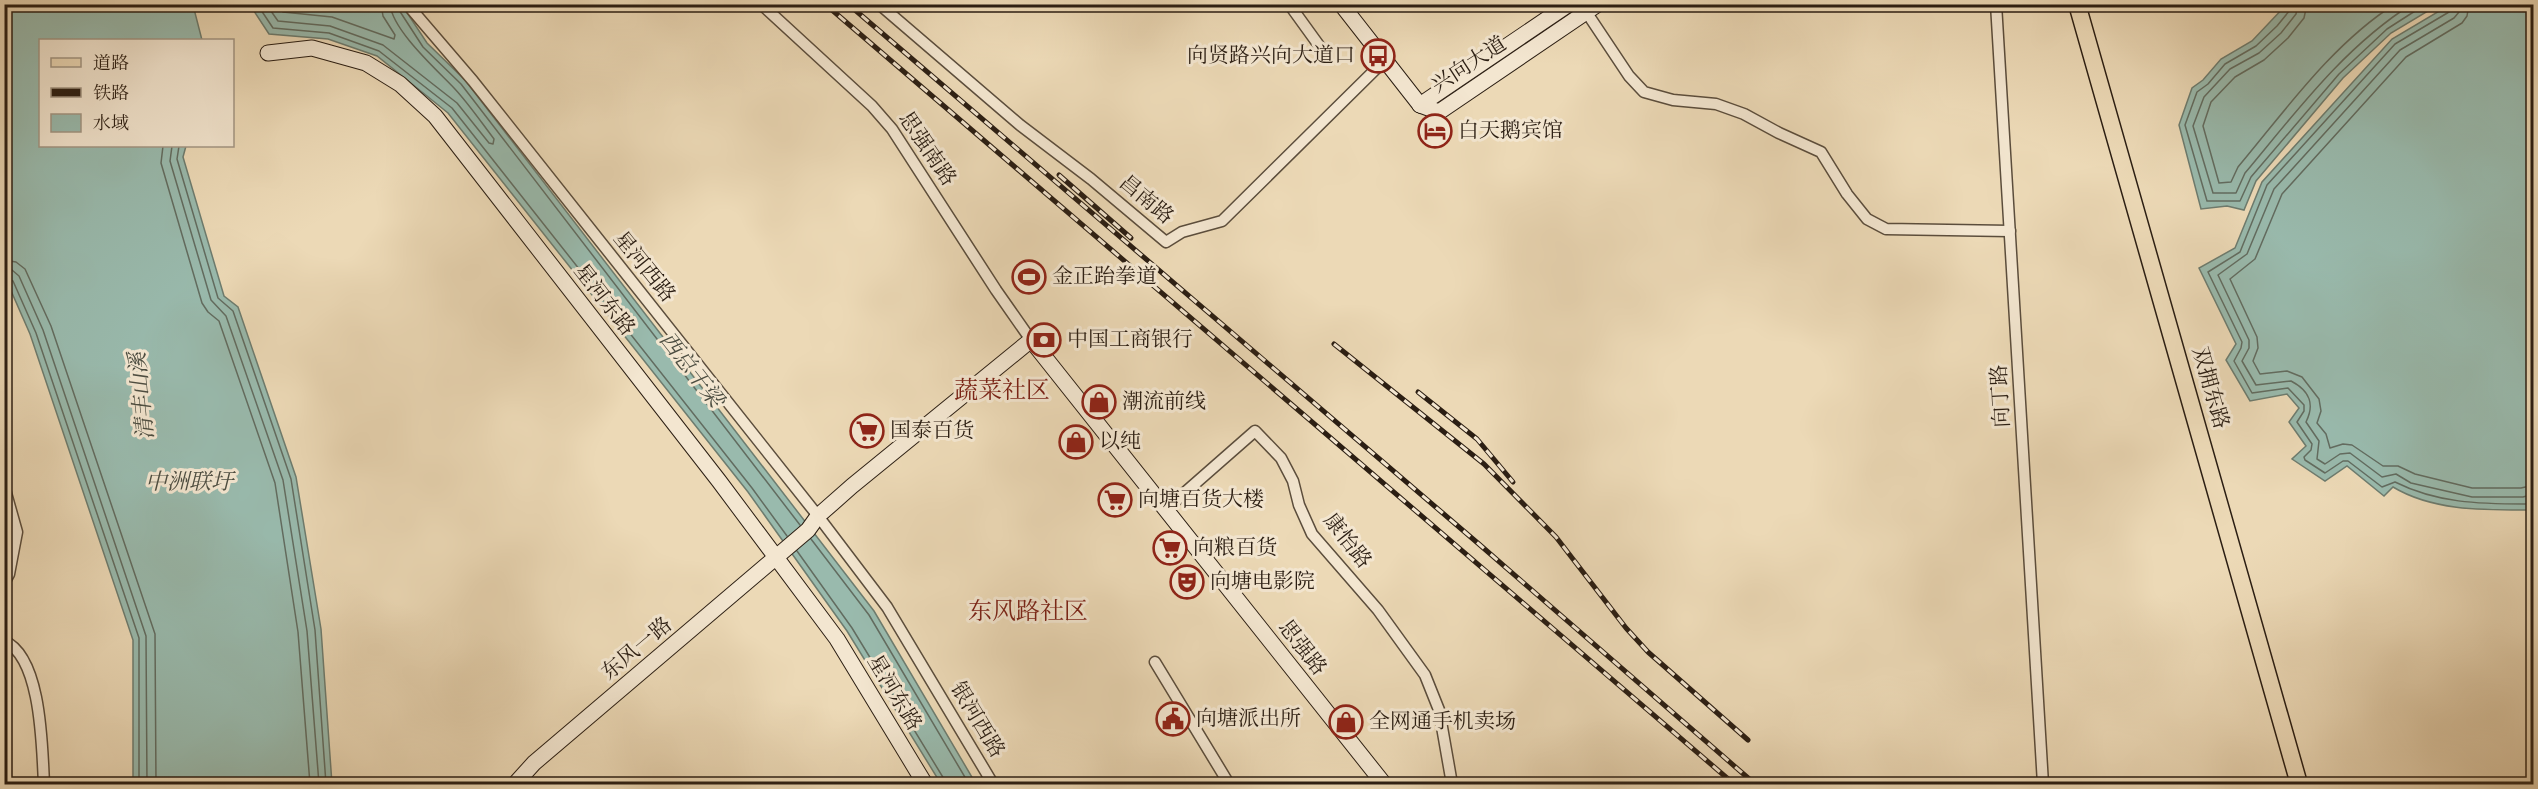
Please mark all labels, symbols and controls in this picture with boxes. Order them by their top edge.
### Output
street label: 兴向大道 [1427,31,1511,99]
bus stop icon: 向贤路兴向大道口 [1360,38,1396,74]
legend [39,39,234,147]
place label: 向贤路兴向大道口 [1187,43,1355,69]
text: 道路 [93,53,129,75]
text: 铁路 [93,83,129,105]
street label: 思强南路 [893,107,961,191]
text: 水域 [93,113,129,135]
hotel icon: 白天鹅宾馆 [1417,113,1453,149]
place label: 白天鹅宾馆 [1458,118,1563,144]
street label: 昌南路 [1114,170,1178,230]
street label: 星河西路 [607,226,681,308]
street label: 星河东路 [568,259,640,341]
sports icon: 金正跆拳道 [1011,259,1047,295]
place label: 金正跆拳道 [1052,264,1157,290]
bank icon: 中国工商银行 [1026,322,1062,358]
water label: 西总干梁 [653,327,731,415]
place label: 中国工商银行 [1067,327,1193,353]
street label: 双拥东路 [2186,344,2234,432]
water label: 清丰山溪 [124,349,160,441]
street label: 向丁路 [1986,364,2016,428]
district label: 蔬菜社区 [954,376,1050,406]
shop icon: 潮流前线 [1081,384,1117,420]
place label: 潮流前线 [1122,389,1206,415]
supermarket icon: 国泰百货 [849,413,885,449]
place label: 国泰百货 [890,418,974,444]
shop icon: 以纯 [1058,424,1094,460]
place label: 以纯 [1099,429,1141,455]
water label: 中洲联圩 [145,469,236,496]
supermarket icon: 向塘百货大楼 [1097,482,1133,518]
place label: 向塘百货大楼 [1138,487,1264,513]
street label: 康怡路 [1317,508,1377,574]
supermarket icon: 向粮百货 [1152,530,1188,566]
place label: 向粮百货 [1193,535,1277,561]
theatre icon: 向塘电影院 [1169,564,1205,600]
place label: 向塘电影院 [1210,569,1315,595]
district label: 东风路社区 [968,597,1088,627]
street label: 东风一路 [596,612,678,686]
street label: 思强路 [1272,615,1332,681]
street label: 星河东路 [861,650,927,736]
street label: 银河西路 [944,677,1010,763]
public building icon: 向塘派出所 [1155,701,1191,737]
shop icon: 全网通手机卖场 [1328,704,1364,740]
place label: 向塘派出所 [1196,706,1301,732]
place label: 全网通手机卖场 [1369,709,1516,735]

